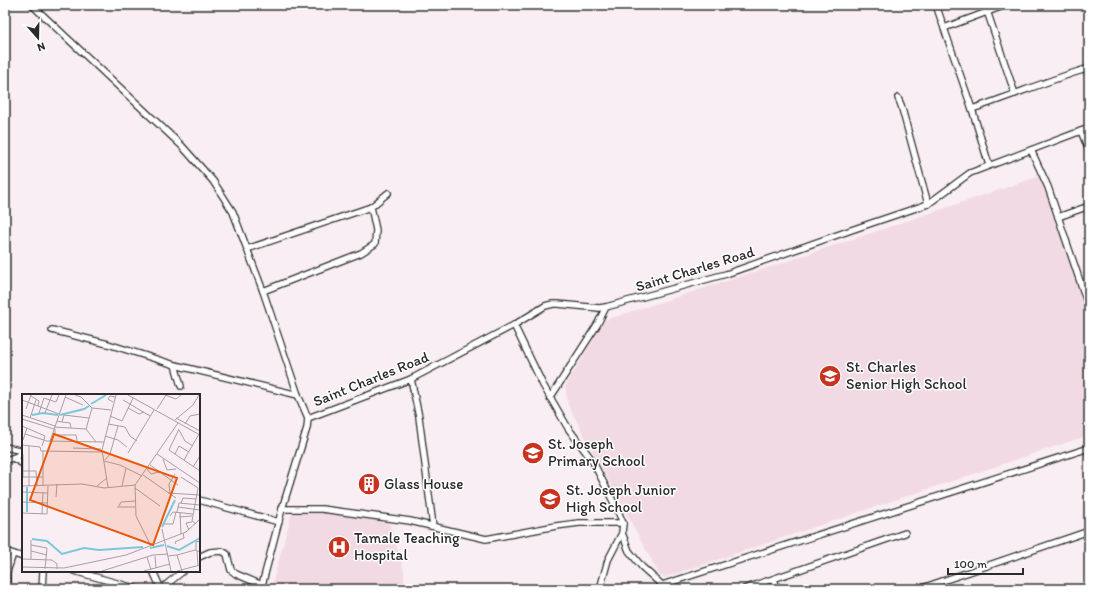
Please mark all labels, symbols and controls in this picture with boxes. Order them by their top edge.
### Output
north arrow [18,18,58,58]
text: N [36,40,47,54]
street label: Saint Charles Road [633,242,757,296]
street label: Saint Charles Road [311,347,432,410]
place label: St. Charles Senior High School [846,358,967,393]
school or university icon: St. Charles Senior High School [817,363,843,389]
inset map [22,394,200,572]
place label: St. Joseph Primary School [548,435,646,470]
school or university icon: St. Joseph Primary School [520,440,546,466]
building icon: Glass House [356,471,382,497]
place label: Glass House [384,475,463,493]
place label: St. Joseph Junior High School [566,481,676,516]
school or university icon: St. Joseph Junior High School [537,486,563,512]
place label: Tamale Teaching Hospital [354,529,460,564]
hospital icon: Tamale Teaching Hospital [326,534,352,560]
scale bar [948,550,1023,576]
text: 100 m [954,557,987,571]

